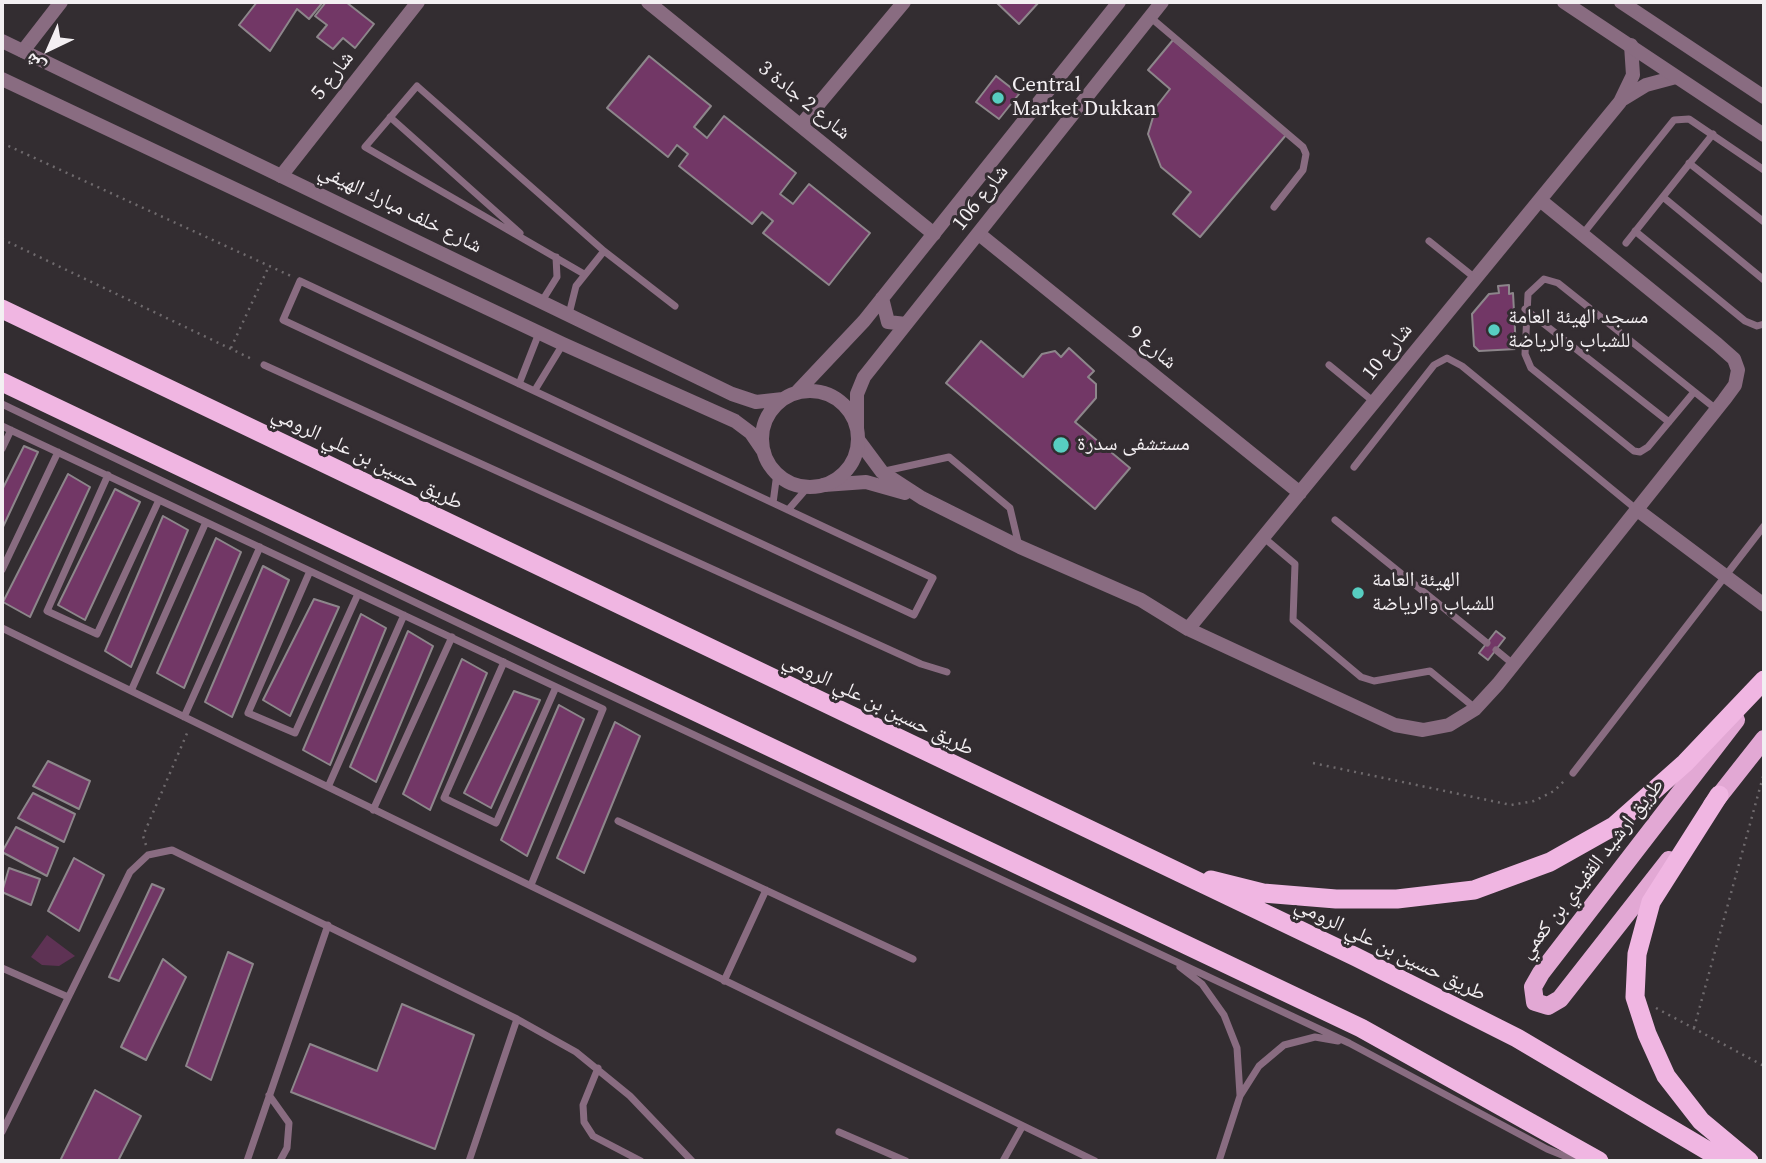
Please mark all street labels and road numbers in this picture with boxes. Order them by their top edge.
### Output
street label: شارع 5 [306,46,360,106]
street label: شارع 2 جادة 3 [753,56,855,146]
street label: شارع خلف مبارك الهيفي [314,159,486,259]
street label: شارع 106 [948,160,1014,236]
street label: شارع 10 [1357,318,1419,386]
street label: شارع 9 [1123,321,1181,375]
street label: طريق حسين بن علي الرومي [267,402,467,516]
street label: طريق حسين بن علي الرومي [778,648,978,762]
street label: طريق ارشيد القفيدي بن كعمي [1514,774,1670,964]
street label: طريق حسين بن علي الرومي [1290,893,1490,1007]

